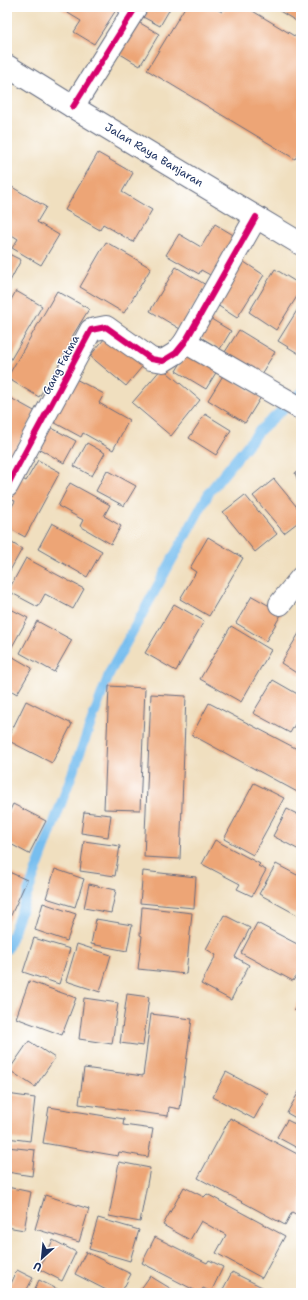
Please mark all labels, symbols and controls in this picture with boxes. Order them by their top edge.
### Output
street label: Jalan Raya Banjaran [102,120,206,190]
street label: Gang Fatma [39,332,83,397]
north arrow [22,1238,62,1278]
text: U [31,1258,44,1275]

